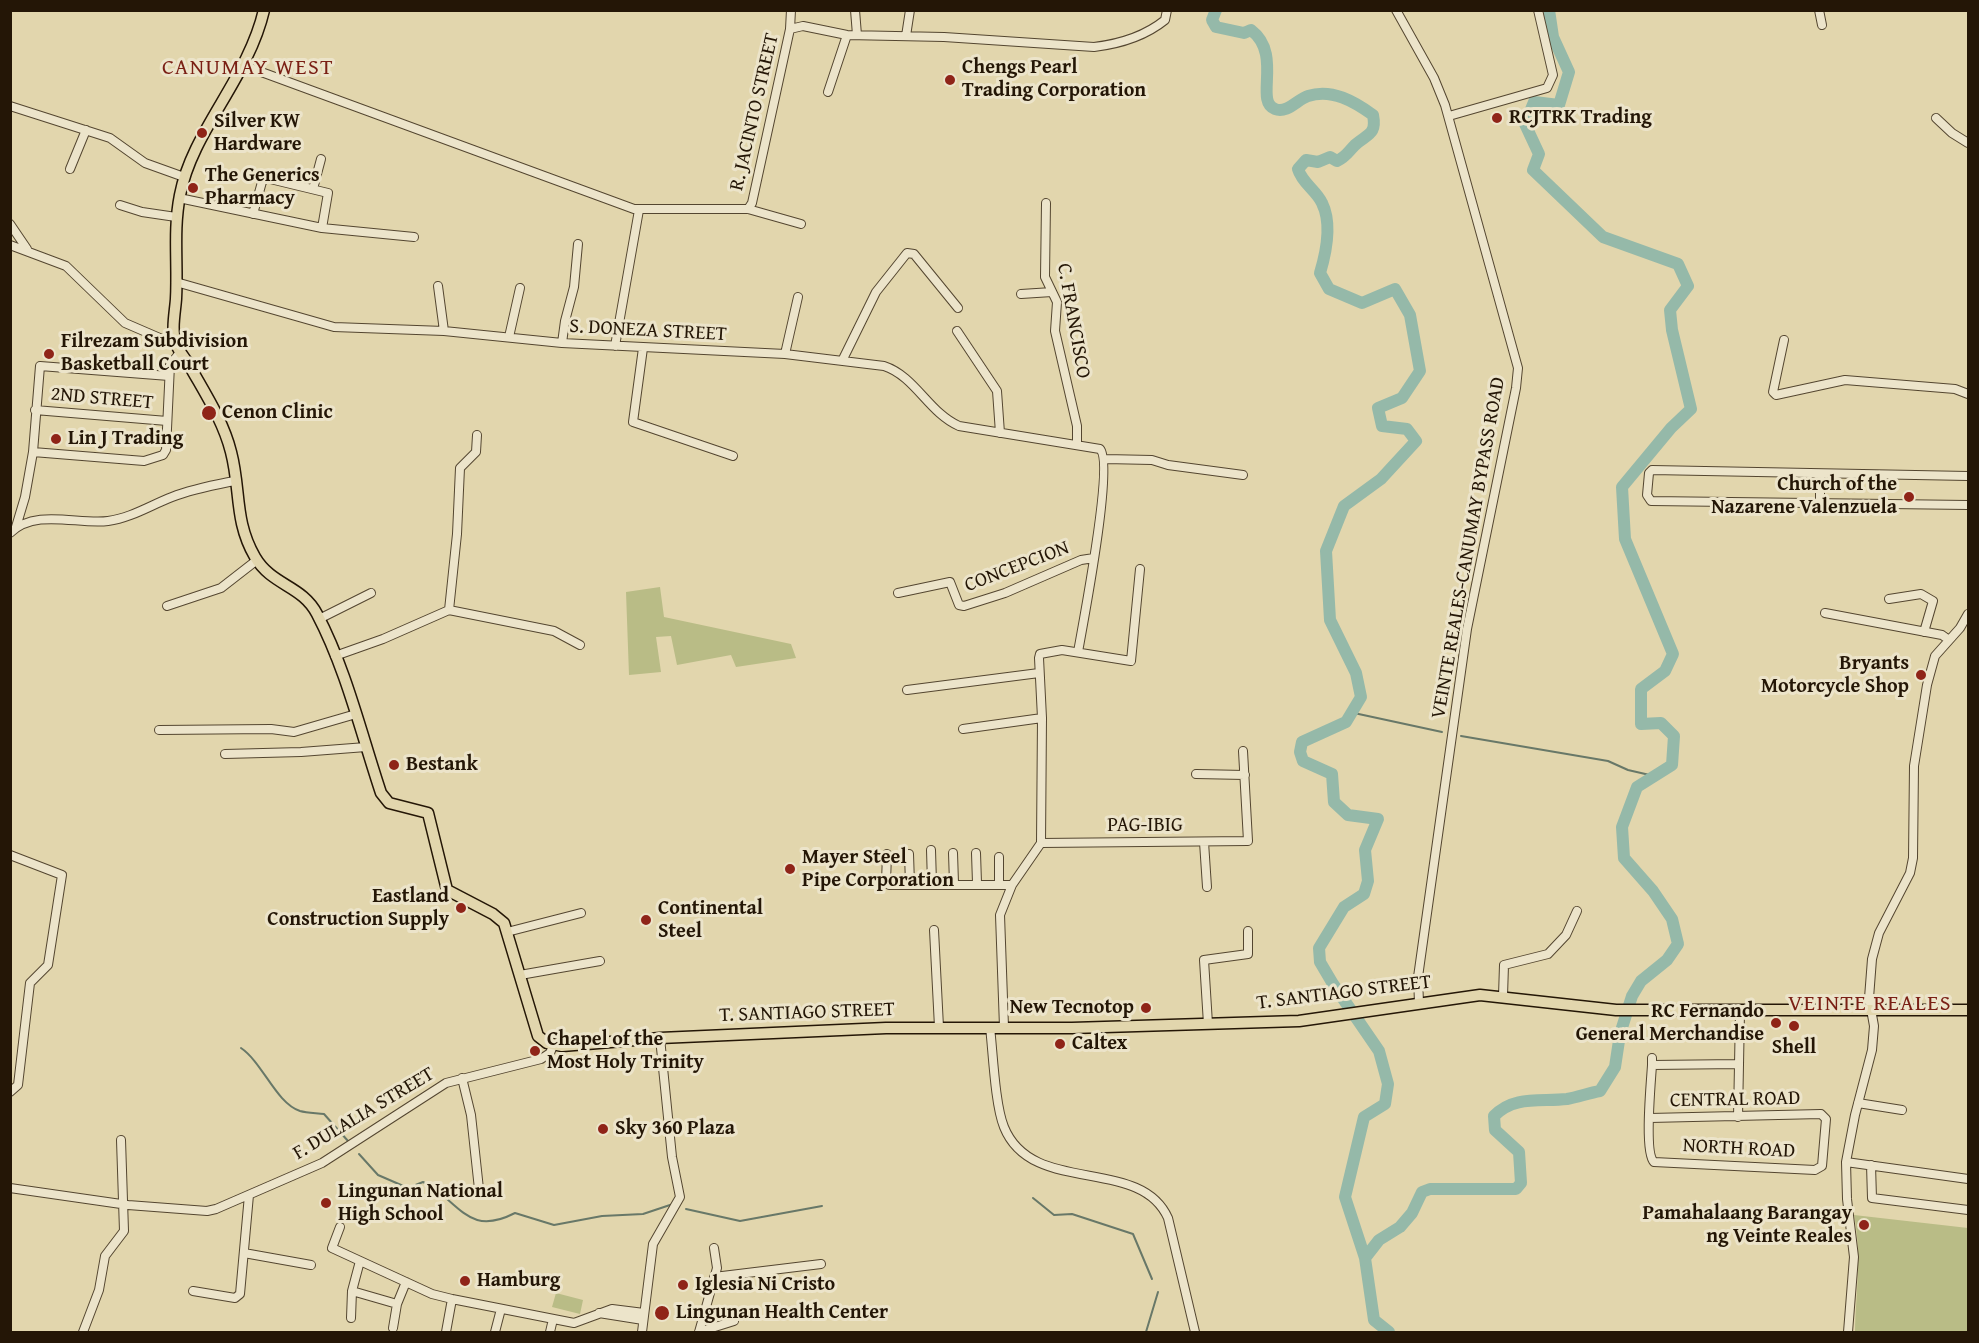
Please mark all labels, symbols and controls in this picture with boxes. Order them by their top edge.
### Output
street label: R. JACINTO STREET [725,31,785,193]
district label: CANUMAY WEST [162,55,334,81]
place label: Chengs Pearl Trading Corporation [962,56,1146,103]
marker: Chengs Pearl Trading Corporation [943,73,957,87]
place label: RCJTRK Trading [1509,106,1652,130]
place label: Silver KW Hardware [214,110,302,157]
marker: RCJTRK Trading [1490,111,1504,125]
marker: Silver KW Hardware [195,126,209,140]
place label: The Generics Pharmacy [205,164,320,211]
marker: The Generics Pharmacy [186,181,200,195]
street label: C. FRANCISCO [1051,262,1095,380]
street label: S. DONEZA STREET [569,315,727,347]
place label: Filrezam Subdivision Basketball Court [61,330,248,377]
marker: Filrezam Subdivision Basketball Court [42,347,56,361]
street label: VEINTE REALES-CANUMAY BYPASS ROAD [1427,375,1511,721]
street label: 2ND STREET [50,383,154,415]
place label: Cenon Clinic [222,401,333,425]
marker: Cenon Clinic [200,404,218,422]
place label: Lin J Trading [68,427,183,451]
marker: Lin J Trading [49,432,63,446]
place label: Church of the Nazarene Valenzuela [1711,473,1897,520]
marker: Church of the Nazarene Valenzuela [1902,490,1916,504]
street label: CONCEPCION [961,536,1073,598]
place label: Bryants Motorcycle Shop [1761,652,1909,699]
marker: Bryants Motorcycle Shop [1914,668,1928,682]
place label: Bestank [406,753,478,777]
marker: Bestank [387,758,401,772]
street label: PAG-IBIG [1107,814,1183,838]
place label: Mayer Steel Pipe Corporation [802,846,954,893]
marker: Mayer Steel Pipe Corporation [783,862,797,876]
place label: Eastland Construction Supply [267,885,449,932]
place label: Continental Steel [658,897,763,944]
marker: Eastland Construction Supply [454,901,468,915]
marker: Continental Steel [639,913,653,927]
street label: T. SANTIAGO STREET [1255,970,1433,1016]
district label: VEINTE REALES [1788,991,1952,1017]
place label: New Tecnotop [1010,996,1134,1020]
street label: T. SANTIAGO STREET [719,998,895,1028]
place label: RC Fernando General Merchandise [1576,1000,1764,1047]
marker: New Tecnotop [1139,1001,1153,1015]
marker: RC Fernando General Merchandise [1769,1016,1783,1030]
marker: Shell [1787,1019,1801,1033]
place label: Chapel of the Most Holy Trinity [547,1028,704,1075]
place label: Caltex [1072,1032,1127,1056]
place label: Shell [1772,1036,1816,1060]
marker: Caltex [1053,1037,1067,1051]
marker: Chapel of the Most Holy Trinity [528,1044,542,1058]
street label: F. DULALIA STREET [289,1062,439,1166]
street label: CENTRAL ROAD [1670,1087,1800,1113]
place label: Sky 360 Plaza [615,1117,735,1141]
marker: Sky 360 Plaza [596,1122,610,1136]
street label: NORTH ROAD [1682,1134,1796,1164]
place label: Lingunan National High School [338,1180,503,1227]
marker: Lingunan National High School [319,1196,333,1210]
place label: Pamahalaang Barangay ng Veinte Reales [1642,1202,1852,1249]
marker: Pamahalaang Barangay ng Veinte Reales [1857,1218,1871,1232]
place label: Hamburg [477,1269,560,1293]
place label: Iglesia Ni Cristo [695,1273,835,1297]
marker: Hamburg [458,1274,472,1288]
marker: Iglesia Ni Cristo [676,1278,690,1292]
place label: Lingunan Health Center [676,1301,888,1325]
marker: Lingunan Health Center [653,1304,671,1322]

